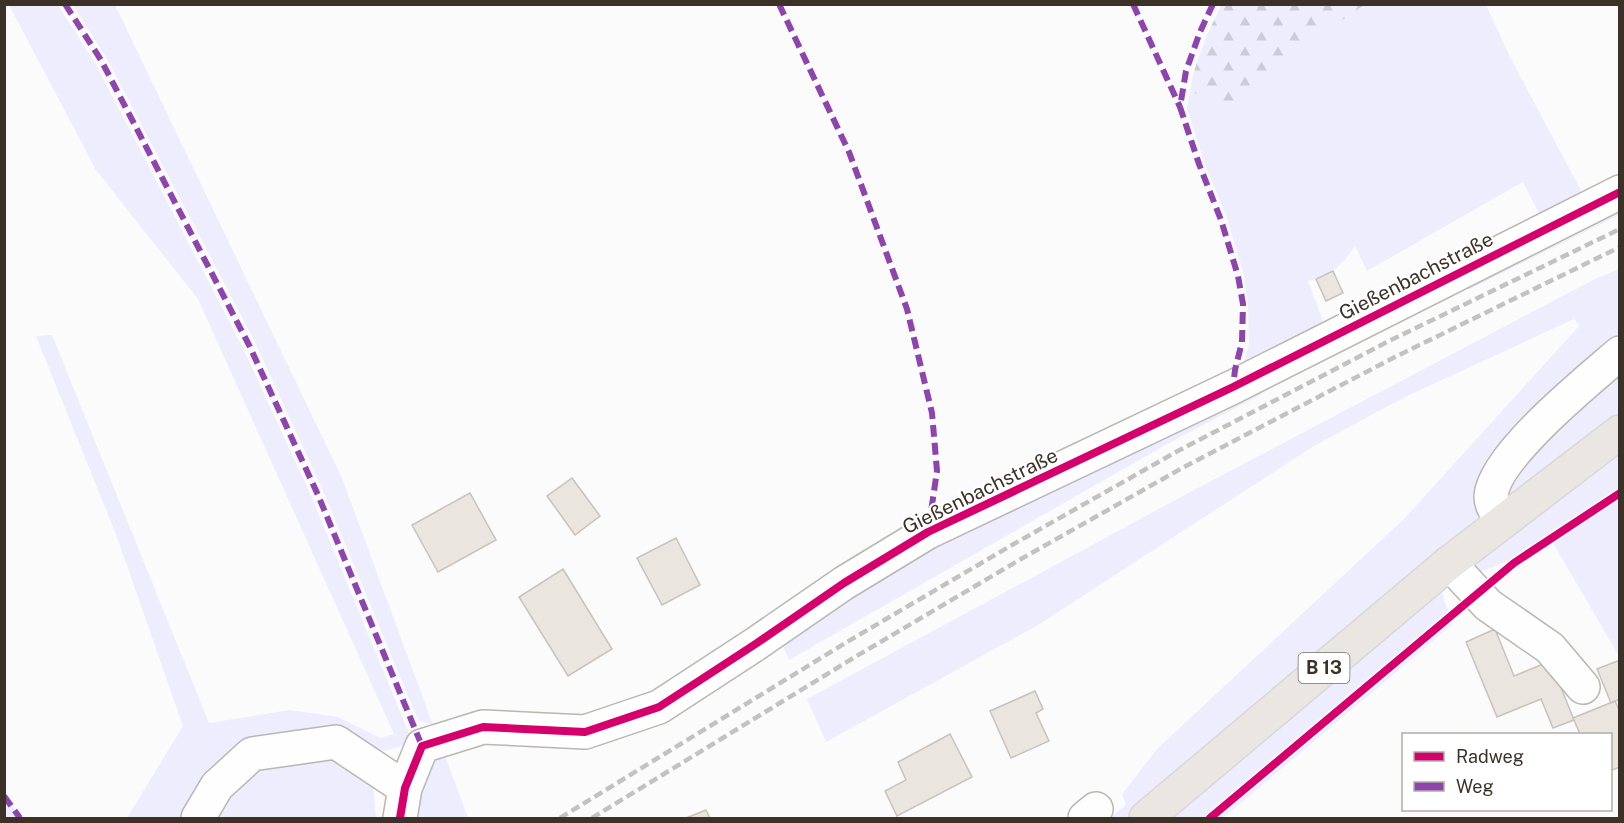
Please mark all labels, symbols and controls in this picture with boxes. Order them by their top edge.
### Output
street label: Gießenbachstraße [1335,227,1497,325]
street label: Gießenbachstraße [898,443,1062,539]
road number: B 13 [1298,653,1350,683]
legend [1402,733,1612,811]
text: Radweg [1456,746,1524,767]
text: Weg [1456,776,1494,797]

